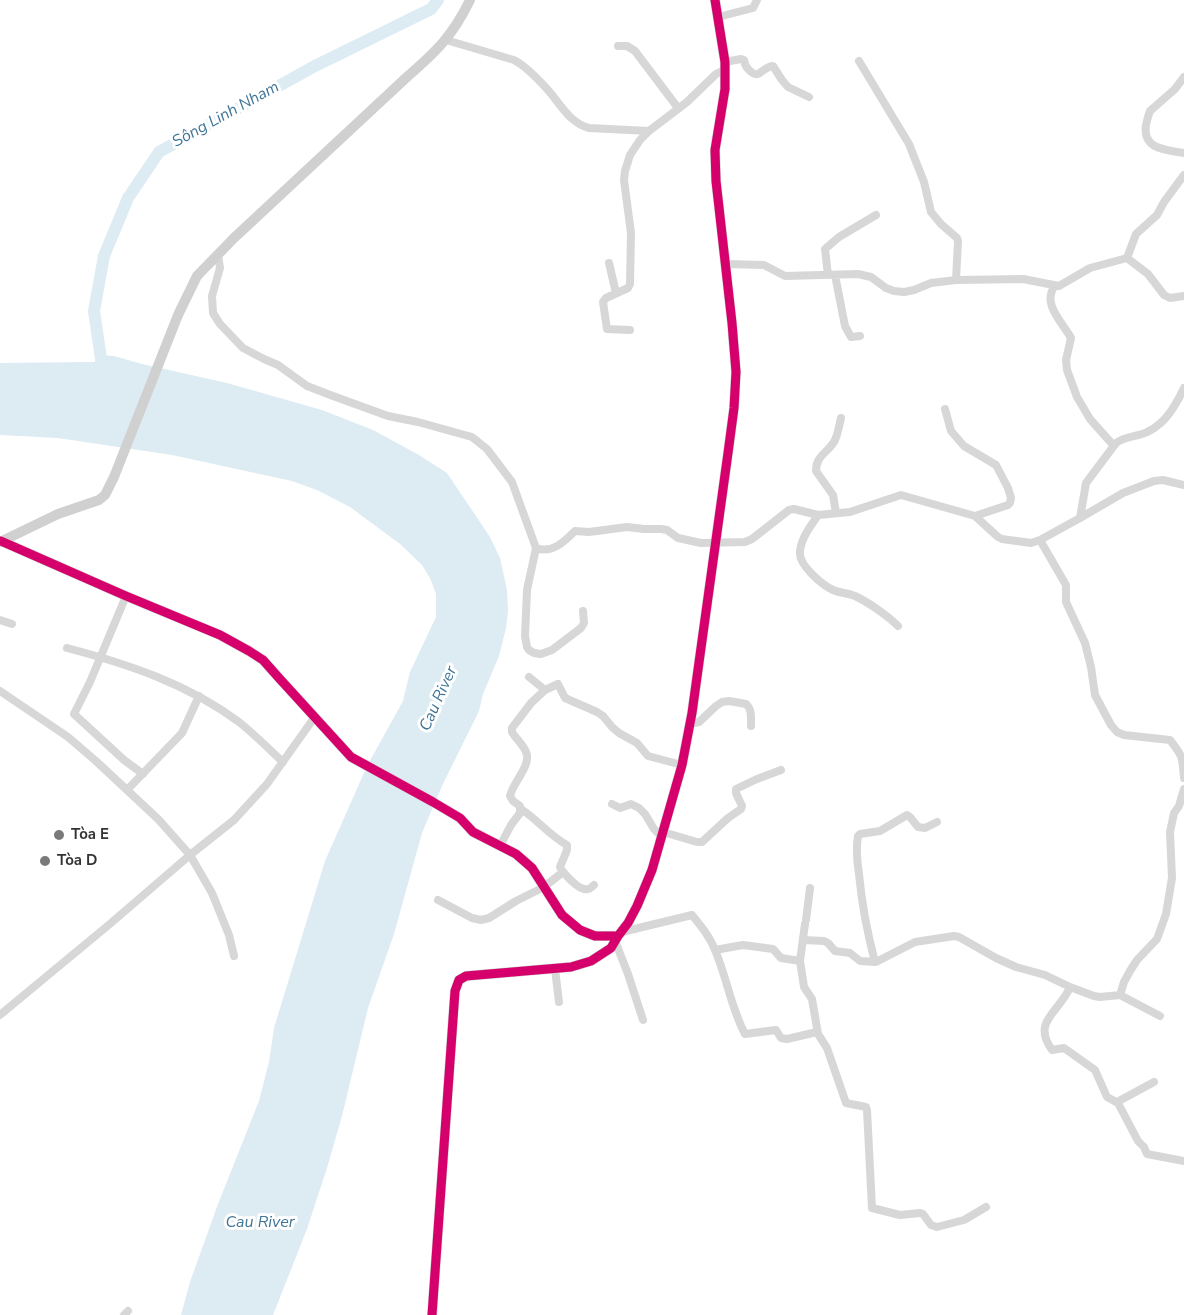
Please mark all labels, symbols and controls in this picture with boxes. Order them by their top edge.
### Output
water label: Sông Linh Nham [169,78,283,152]
water label: Cau River [416,664,462,734]
place label: Tòa E [71,826,109,844]
marker: Tòa E [52,828,66,842]
place label: Tòa D [57,852,97,870]
marker: Tòa D [38,854,52,868]
water label: Cau River [226,1213,294,1233]

